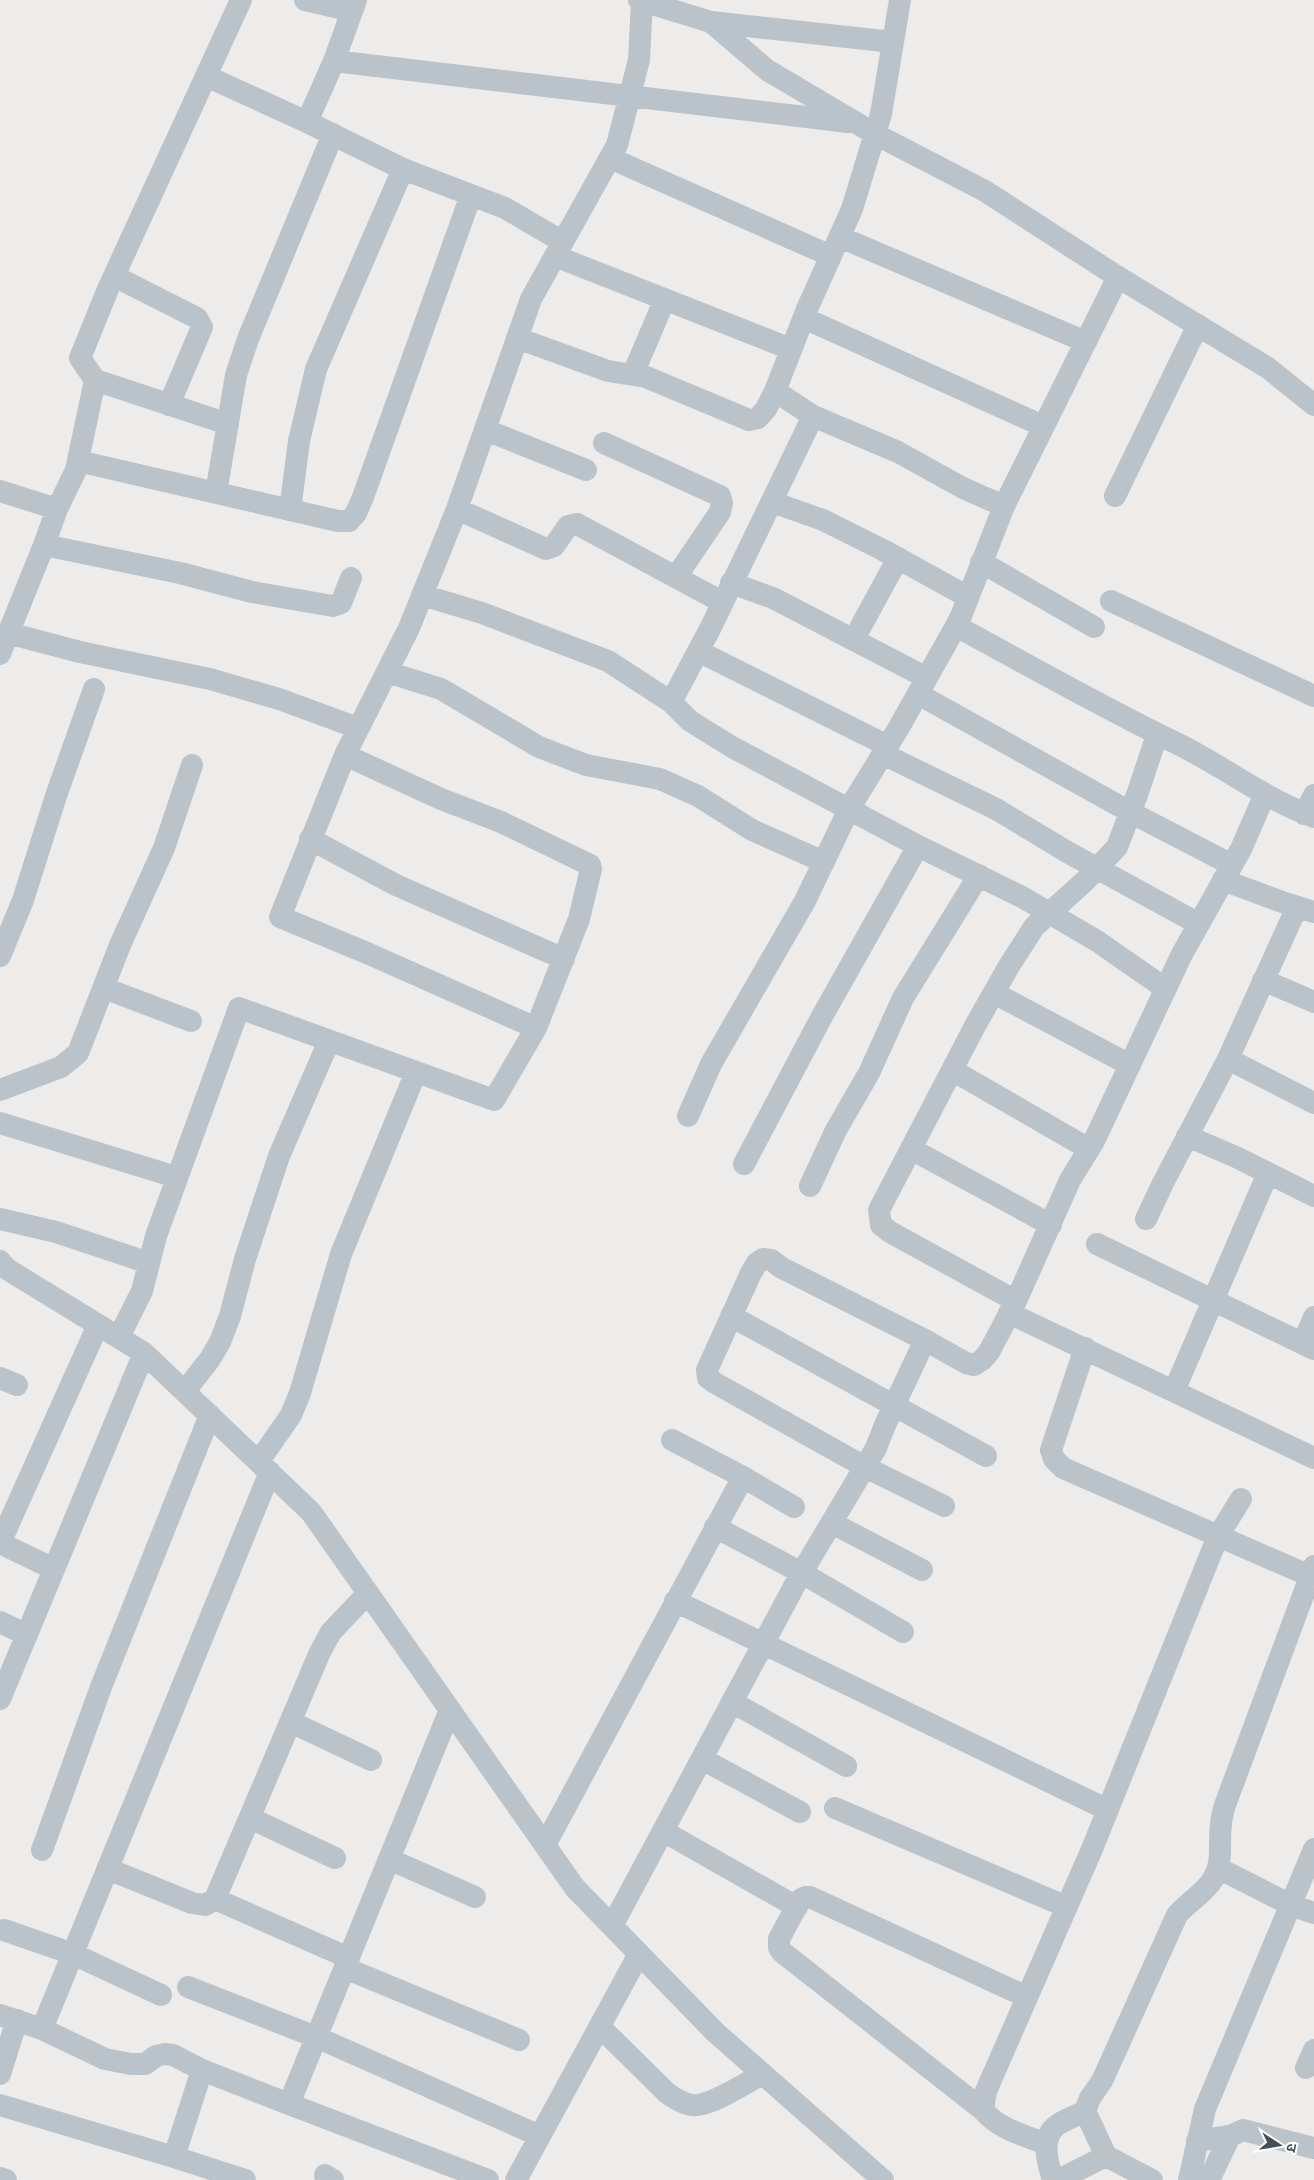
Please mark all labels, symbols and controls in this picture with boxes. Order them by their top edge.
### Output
north arrow [1254,2120,1304,2170]
text: उ [1282,2142,1301,2154]

